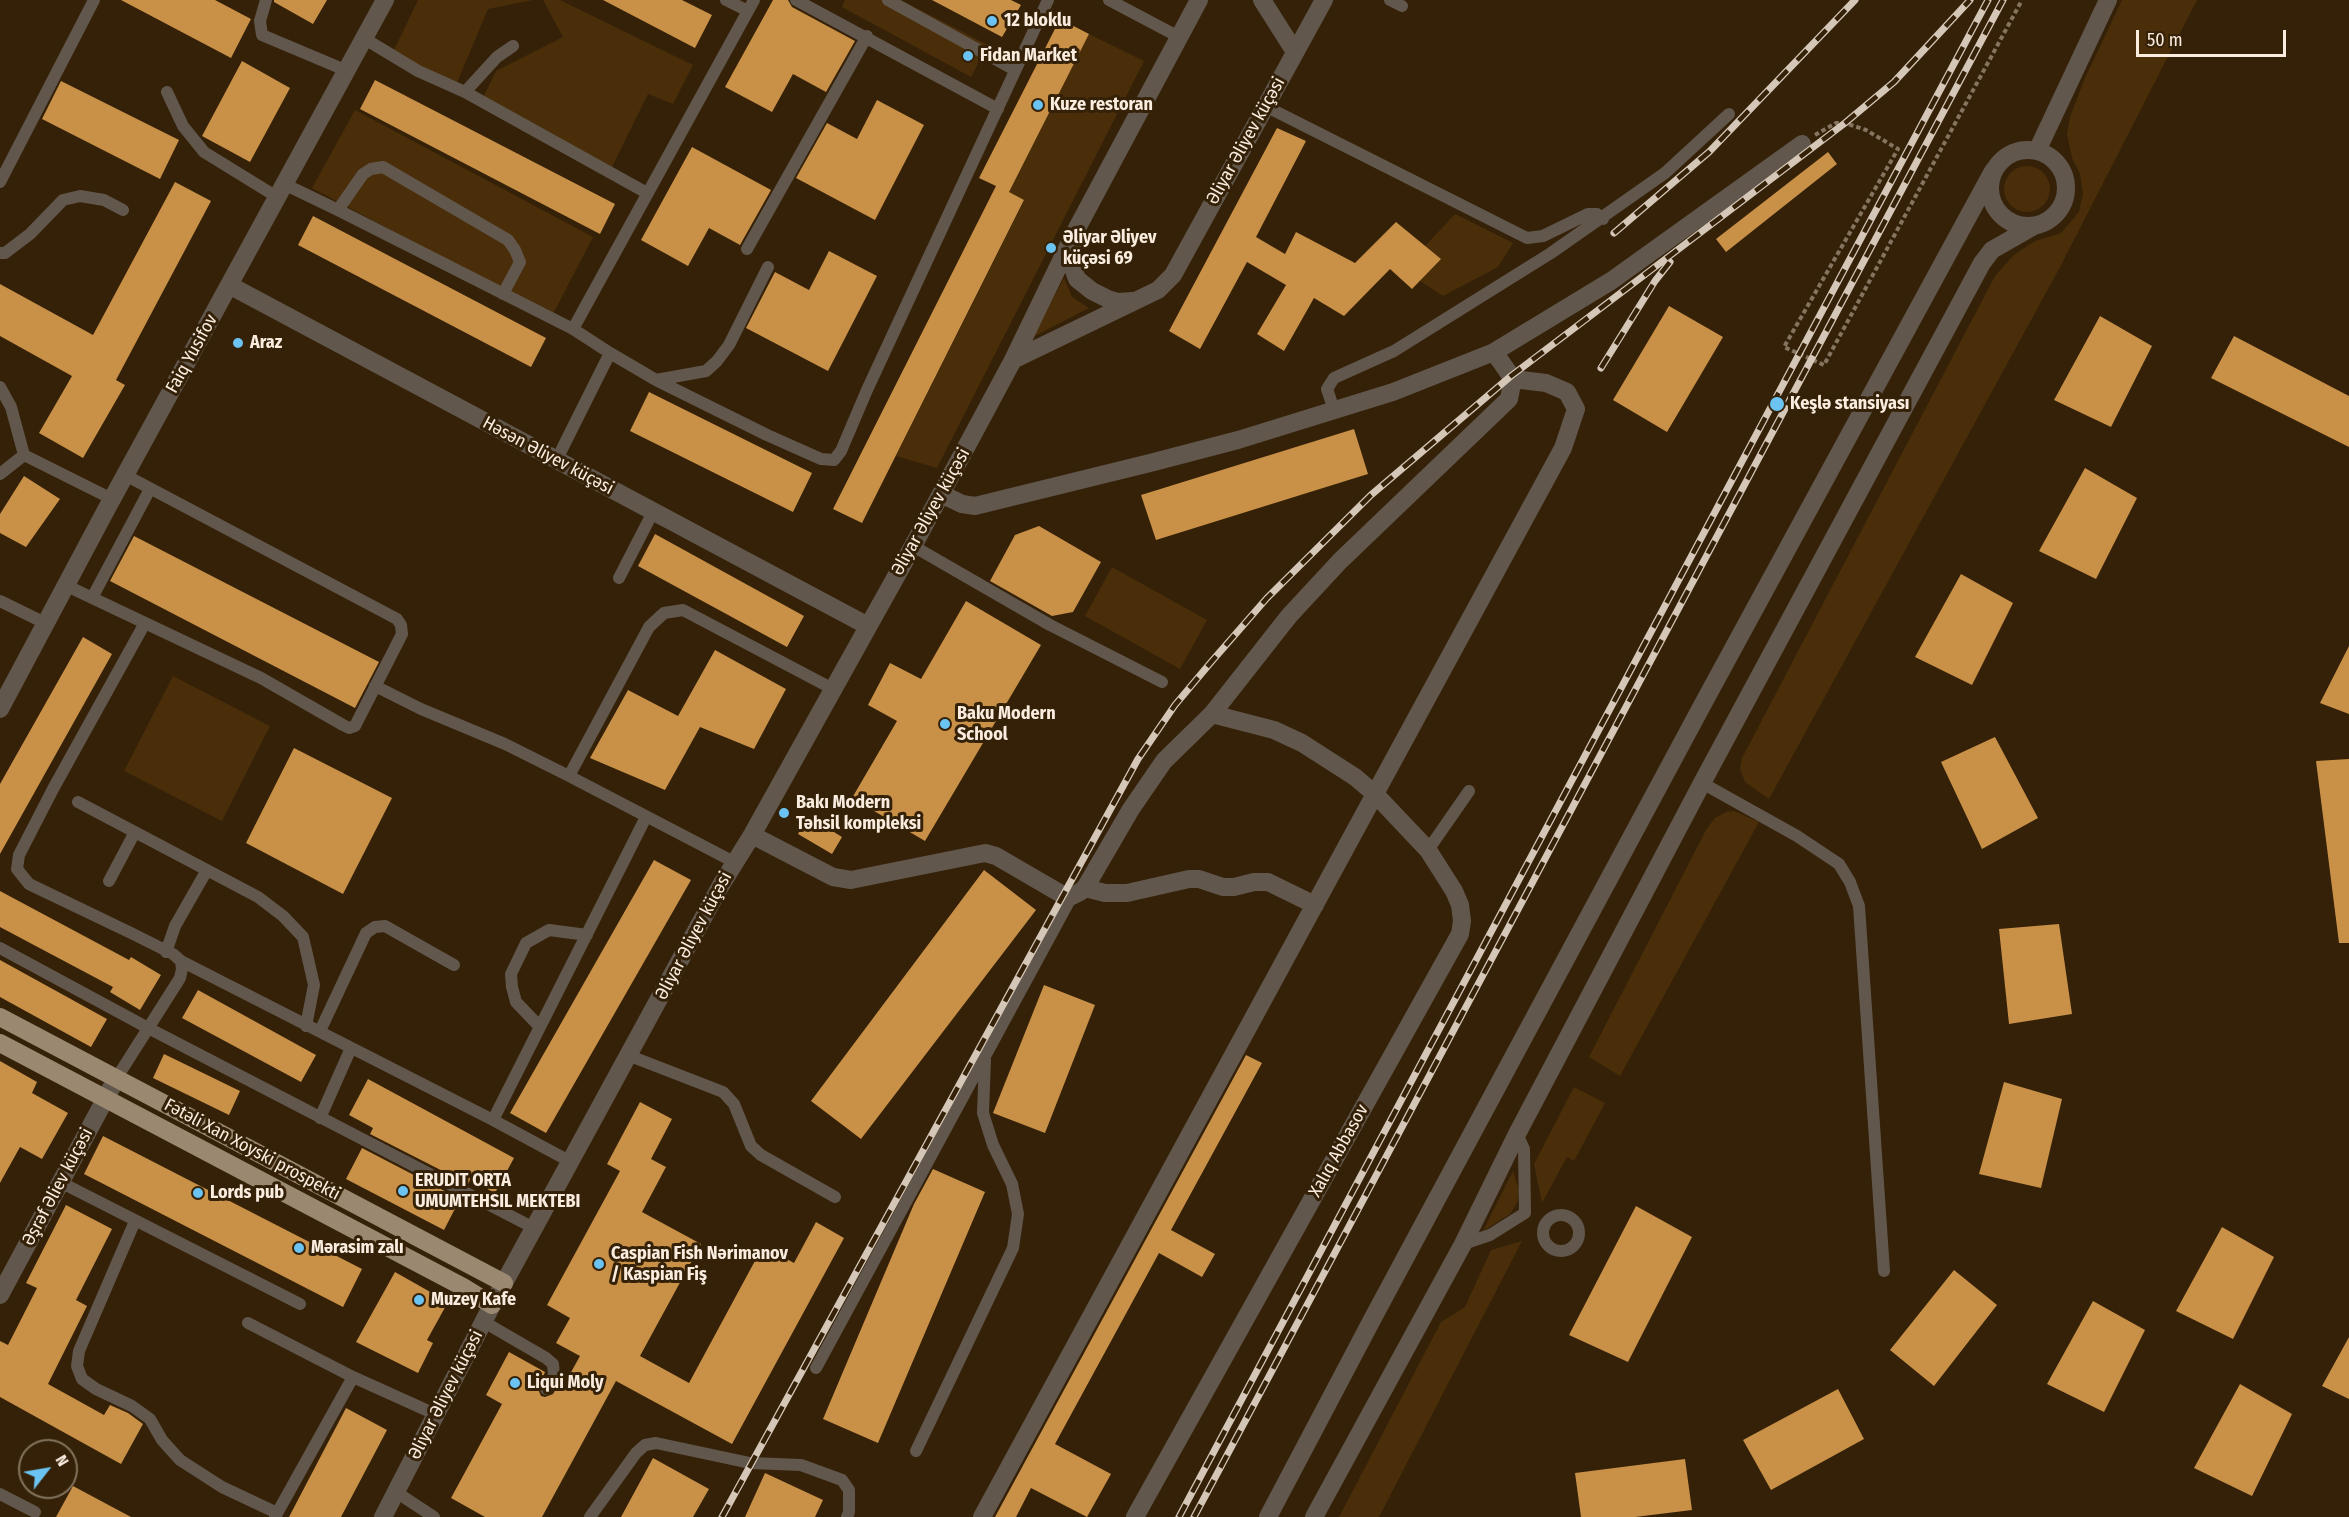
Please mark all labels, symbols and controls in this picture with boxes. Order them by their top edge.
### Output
place label: 12 bloklu [1004,10,1071,32]
marker: 12 bloklu [985,14,999,28]
scale bar [2139,18,2289,56]
text: 50 m [2147,29,2183,51]
place label: Fidan Market [980,45,1077,67]
marker: Fidan Market [961,49,975,63]
street label: Əliyar Əliyev küçəsi [1202,74,1290,208]
place label: Kuze restoran [1050,94,1153,116]
marker: Kuze restoran [1031,98,1045,112]
place label: Əliyar Əliyev küçəsi 69 [1063,227,1156,270]
marker: Əliyar Əliyev küçəsi 69 [1044,241,1058,255]
street label: Faiq Yusifov [162,311,222,397]
place label: Araz [250,332,282,354]
marker: Araz [231,336,245,350]
place label: Keşlə stansiyası [1790,393,1909,415]
marker: Keşlə stansiyası [1768,395,1786,413]
street label: Həsən Əliyev küçəsi [479,412,617,500]
street label: Əliyar Əliyev küçəsi [887,445,975,579]
place label: Baku Modern School [957,703,1056,746]
marker: Baku Modern School [938,717,952,731]
place label: Bakı Modern Təhsil kompleksi [796,792,921,834]
marker: Bakı Modern Təhsil kompleksi [777,806,791,820]
street label: Əliyar Əliyev küçəsi [651,868,737,1004]
street label: Fətəli Xan Xoyski prospekti [160,1094,344,1206]
street label: Xalıq Abbasov [1305,1101,1373,1201]
street label: Əşrəf Əliev küçəsi [18,1125,98,1249]
place label: ERUDIT ORTA UMUMTEHSIL MEKTEBI [415,1170,580,1212]
place label: Lords pub [210,1182,284,1204]
marker: ERUDIT ORTA UMUMTEHSIL MEKTEBI [396,1184,410,1198]
marker: Lords pub [191,1186,205,1200]
place label: Mərasim zalı [311,1237,404,1259]
marker: Mərasim zalı [292,1241,306,1255]
place label: Caspian Fish Nərimanov / Kaspian Fiş [611,1243,788,1286]
marker: Caspian Fish Nərimanov / Kaspian Fiş [592,1257,606,1271]
place label: Muzey Kafe [431,1289,516,1311]
marker: Muzey Kafe [412,1293,426,1307]
street label: Əliyar Əliyev küçəsi [404,1327,488,1463]
place label: Liqui Moly [527,1372,603,1394]
marker: Liqui Moly [508,1376,522,1390]
north arrow [18,1439,78,1499]
text: N [52,1451,73,1470]

